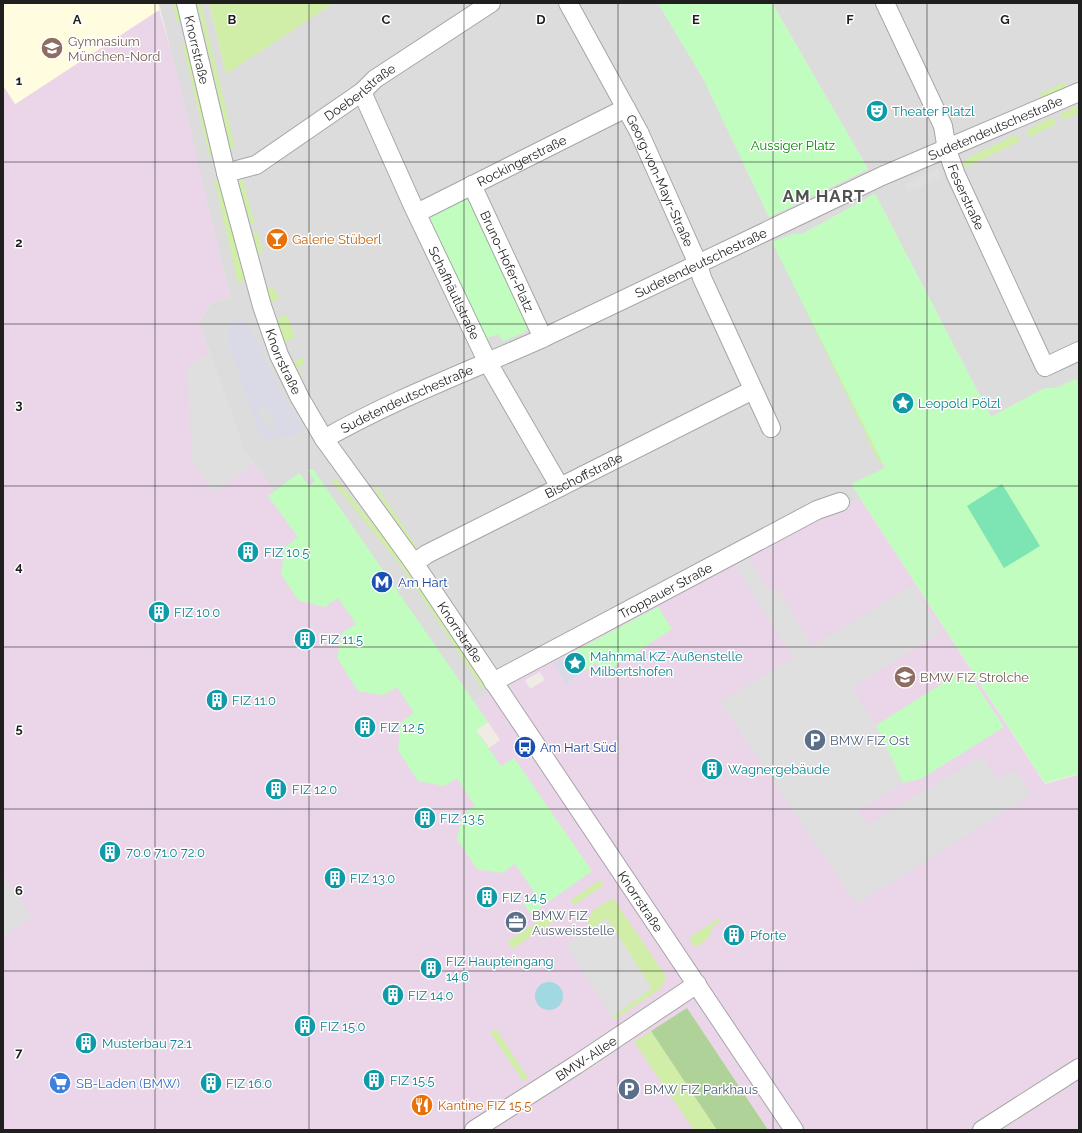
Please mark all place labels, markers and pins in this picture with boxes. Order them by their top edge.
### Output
place label: Gymnasium München-Nord [68,34,160,64]
school or university icon: Gymnasium München-Nord [39,35,65,61]
theatre icon: Theater Platzl [864,98,890,124]
place label: Theater Platzl [892,104,975,119]
bar icon: Galerie Stüberl [264,226,290,252]
place label: Galerie Stüberl [292,232,382,247]
place icon: Leopold Pölzl [890,390,916,416]
place label: Leopold Pölzl [918,396,1001,411]
building icon: FIZ 10.5 [235,539,261,565]
place label: FIZ 10.5 [264,545,309,560]
metro station icon: Am Hart [369,569,395,595]
place label: Am Hart [398,575,448,590]
building icon: FIZ 10.0 [146,599,172,625]
place label: FIZ 10.0 [174,605,220,620]
building icon: FIZ 11.5 [292,626,318,652]
place label: FIZ 11.5 [320,632,363,647]
place label: Mahnmal KZ-Außenstelle Milbertshofen [590,649,743,679]
place icon: Mahnmal KZ-Außenstelle Milbertshofen [562,650,588,676]
school or university icon: BMW FIZ Strolche [892,664,918,690]
place label: BMW FIZ Strolche [920,670,1029,685]
building icon: FIZ 11.0 [204,687,230,713]
place label: FIZ 11.0 [232,693,276,708]
building icon: FIZ 12.5 [352,714,378,740]
place label: FIZ 12.5 [380,720,424,735]
parking icon: BMW FIZ Ost [802,727,828,753]
place label: BMW FIZ Ost [830,733,910,748]
bus stop icon: Am Hart Süd [512,734,538,760]
place label: Am Hart Süd [540,740,617,755]
building icon: Wagnergebäude [699,756,725,782]
place label: Wagnergebäude [728,762,830,777]
building icon: FIZ 12.0 [263,776,289,802]
place label: FIZ 12.0 [292,782,337,797]
building icon: FIZ 13.5 [412,805,438,831]
place label: FIZ 13.5 [440,811,484,826]
building icon: 70.0 71.0 72.0 [97,839,123,865]
place label: 70.0 71.0 72.0 [126,845,205,860]
building icon: FIZ 13.0 [322,865,348,891]
place label: FIZ 13.0 [350,871,395,886]
building icon: FIZ 14.5 [474,884,500,910]
place label: FIZ 14.5 [502,890,547,905]
place label: BMW FIZ Ausweisstelle [532,908,615,938]
office icon: BMW FIZ Ausweisstelle [503,909,529,935]
building icon: Pforte [721,922,747,948]
place label: Pforte [750,928,787,943]
place label: FIZ Haupteingang 14.6 [446,954,554,984]
building icon: FIZ Haupteingang 14.6 [418,955,444,981]
building icon: FIZ 14.0 [380,982,406,1008]
place label: FIZ 14.0 [408,988,453,1003]
building icon: FIZ 15.0 [292,1013,318,1039]
place label: FIZ 15.0 [320,1019,365,1034]
building icon: Musterbau 72.1 [73,1030,99,1056]
place label: Musterbau 72.1 [102,1036,192,1051]
building icon: FIZ 15.5 [361,1067,387,1093]
supermarket icon: SB-Laden (BMW) [47,1070,73,1096]
building icon: FIZ 16.0 [198,1070,224,1096]
place label: FIZ 15.5 [390,1073,435,1088]
place label: SB-Laden (BMW) [76,1076,180,1091]
place label: FIZ 16.0 [226,1076,272,1091]
parking icon: BMW FIZ Parkhaus [616,1076,642,1102]
place label: BMW FIZ Parkhaus [644,1082,758,1097]
restaurant icon: Kantine FIZ 15.5 [409,1092,435,1118]
place label: Kantine FIZ 15.5 [438,1098,531,1113]

